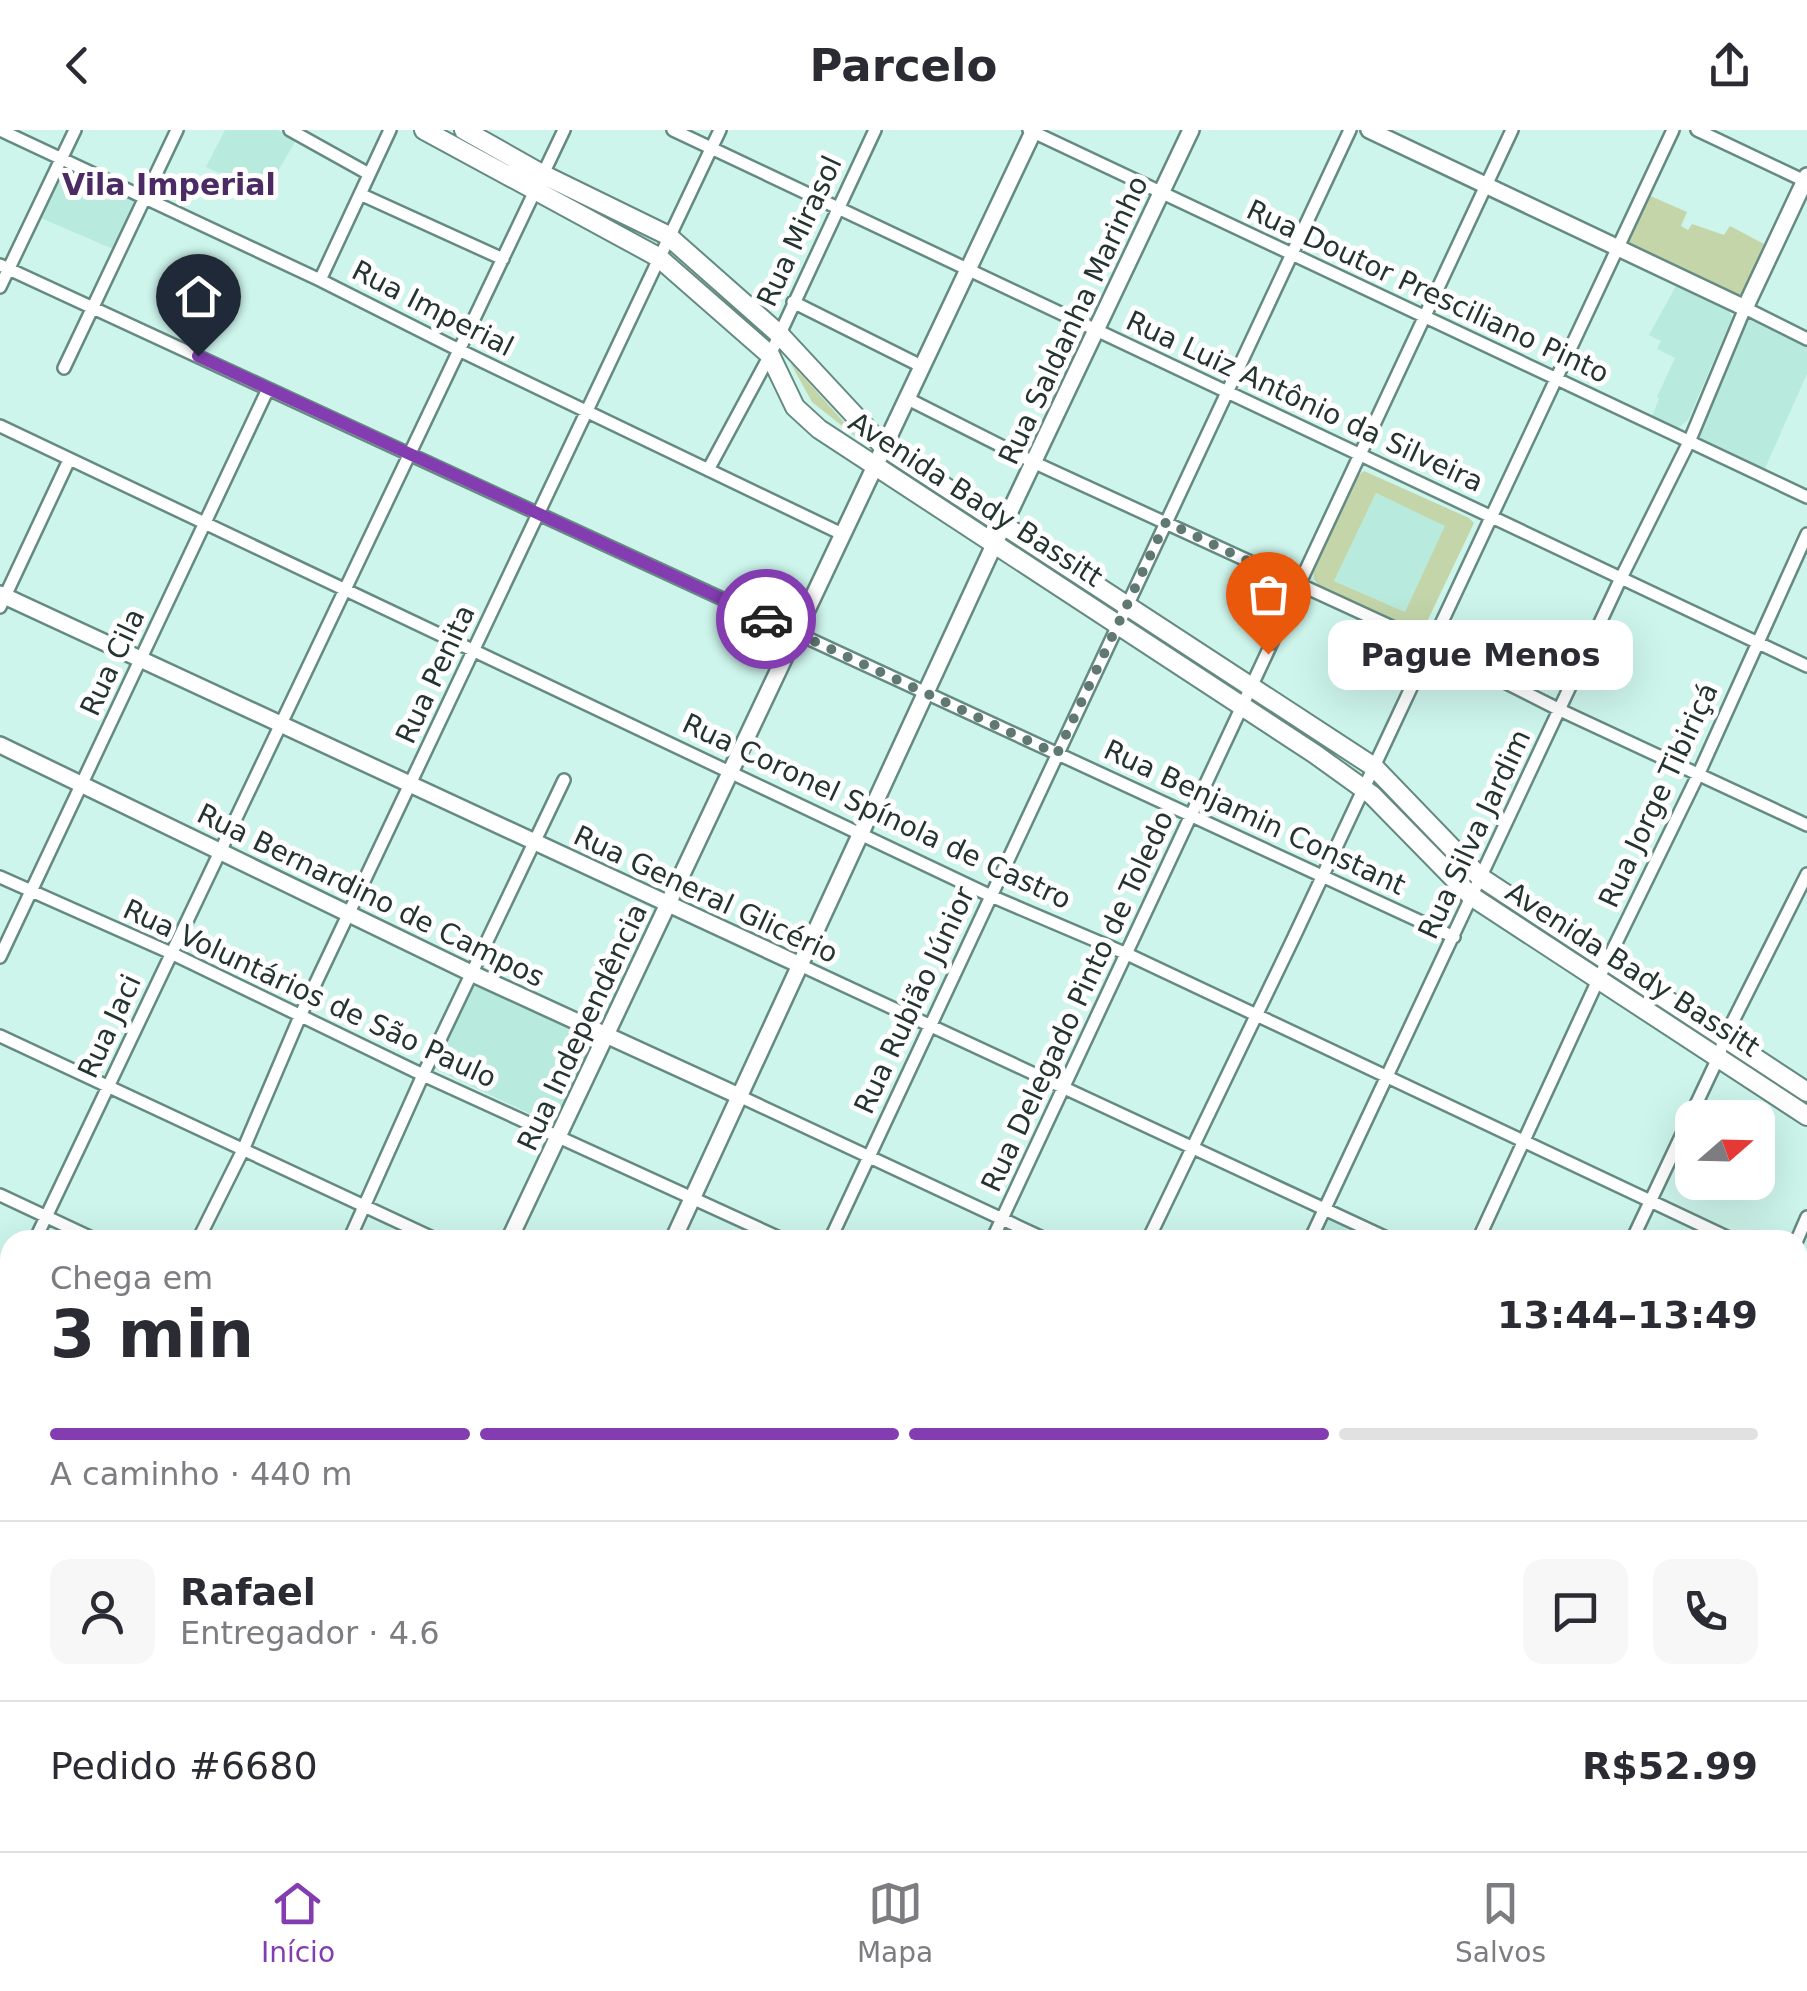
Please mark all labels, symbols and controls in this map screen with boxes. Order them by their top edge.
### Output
icon: back [50,38,105,93]
icon: share [1702,38,1757,93]
text: Parcelo [810,39,997,92]
street label: Rua Mirasol [750,151,849,312]
district label: Vila Imperial [62,167,276,202]
street label: Rua Saldanha Marinho [992,171,1155,470]
street label: Rua Doutor Presciliano Pinto [1242,193,1614,390]
pin [156,254,241,357]
street label: Rua Imperial [347,254,519,363]
icon: home [171,269,226,324]
street label: Rua Luiz Antônio da Silveira [1121,304,1489,499]
street label: Avenida Bady Bassitt [843,405,1109,594]
pin [1226,552,1311,655]
icon: bag [1241,567,1296,622]
courier [716,569,816,669]
icon: car [739,592,794,647]
street label: Rua Penita [389,600,482,749]
street label: Rua Cila [73,603,152,721]
callout: Pague Menos [1328,619,1633,689]
text: Pague Menos [1360,636,1601,674]
street label: Rua Jorge Tibiriçá [1592,678,1725,913]
street label: Rua Coronel Spínola de Castro [677,707,1076,916]
street label: Rua Silva Jardim [1411,724,1537,944]
street label: Rua Benjamin Constant [1099,733,1411,902]
street label: Rua Bernardino de Campos [192,797,550,994]
street label: Rua Delegado Pinto de Toledo [974,805,1180,1197]
street label: Rua General Glicério [569,819,843,970]
street label: Avenida Bady Bassitt [1500,875,1766,1064]
street label: Rua Rubião Júnior [847,881,982,1119]
street label: Rua Voluntários de São Paulo [118,892,502,1095]
street label: Rua Independência [511,898,654,1156]
street label: Rua Jaci [71,969,148,1083]
north arrow [1675,1100,1775,1200]
map controls [1675,1100,1775,1200]
text: Chega em [50,1259,213,1297]
text: 13:44–13:49 [1497,1293,1758,1337]
text: 3 min [50,1297,254,1372]
text: A caminho · 440 m [50,1455,352,1493]
button: person [50,1559,155,1664]
button: chat [1523,1559,1628,1664]
button: phone [1653,1559,1758,1664]
text: Rafael [180,1570,316,1614]
text: Entregador · 4.6 [180,1614,440,1652]
text: Pedido #6680 [50,1744,318,1788]
text: R$52.99 [1582,1744,1758,1788]
tab: Início [261,1876,335,1969]
tab: Mapa [857,1876,933,1969]
tab: Salvos [1455,1876,1546,1969]

